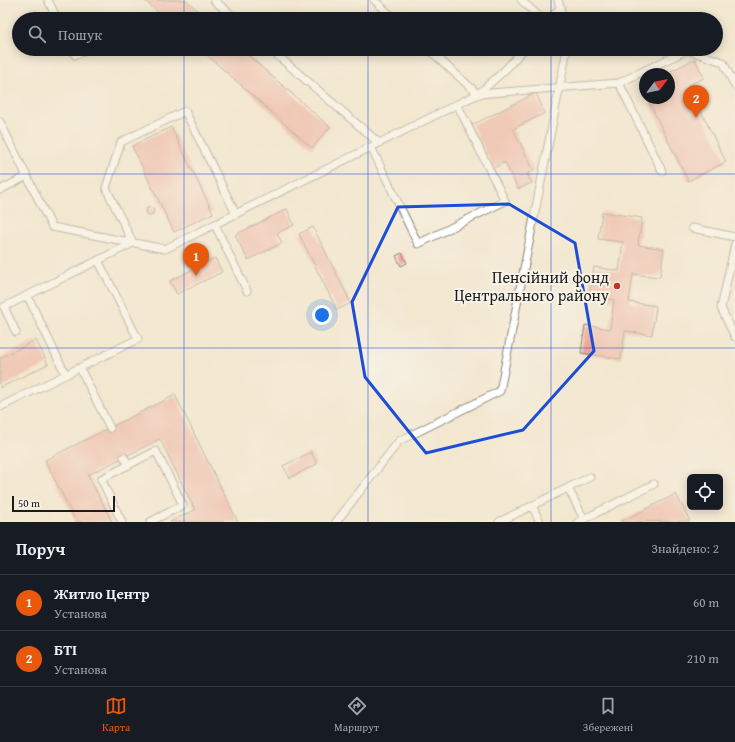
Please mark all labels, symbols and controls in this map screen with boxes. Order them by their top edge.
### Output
search box [12,12,723,56]
icon: search [26,23,48,45]
text: Пошук [58,24,102,45]
north arrow [639,68,675,104]
pin: 2 [683,85,709,118]
pin: 1 [183,243,209,276]
place label: Пенсійний фонд Центрального району [454,265,609,307]
marker: Пенсійний фонд Центрального району [612,281,622,291]
your location [312,305,332,325]
map controls [687,474,723,510]
button: locate [687,474,723,510]
scale bar [12,494,115,513]
text: 50 m [18,495,40,511]
text: Поруч [16,536,65,561]
text: Знайдено: 2 [651,539,719,558]
text: Житло Центр [54,583,150,604]
text: 1 [26,593,32,612]
text: 60 m [693,593,719,612]
text: Установа [54,604,107,623]
text: БТІ [54,639,77,660]
text: 2 [26,649,32,668]
text: 210 m [687,649,719,668]
text: Установа [54,660,107,679]
tab: Карта [102,695,130,735]
tab: Маршрут [334,695,379,735]
tab: Збережені [583,695,633,735]

